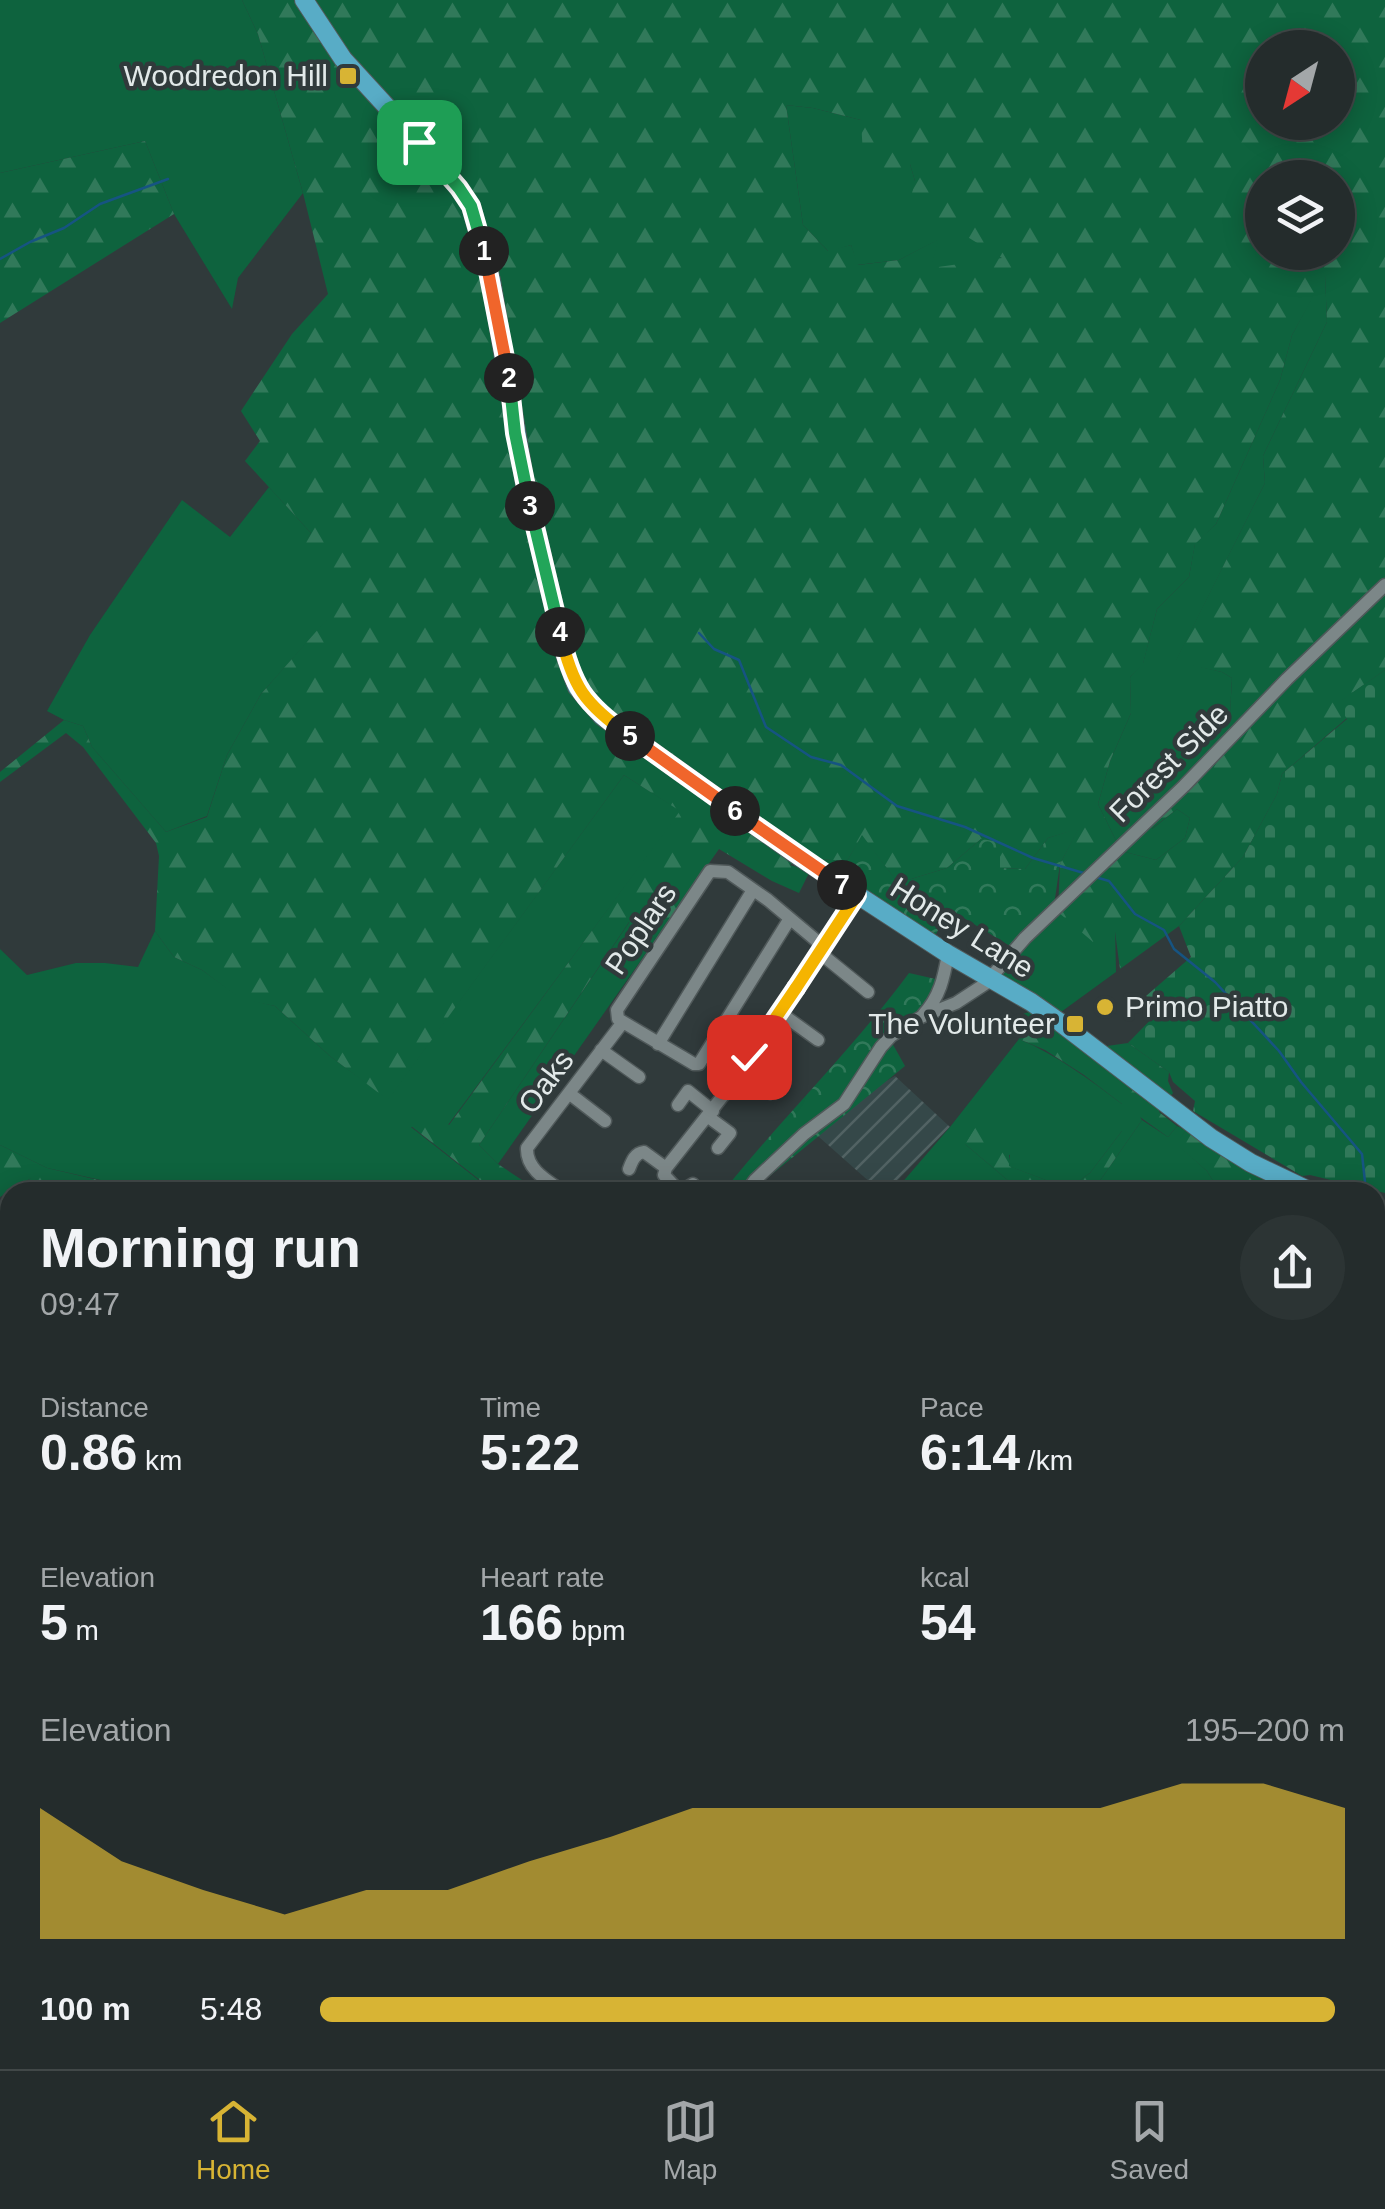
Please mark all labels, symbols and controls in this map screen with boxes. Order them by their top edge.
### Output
north arrow [1245,30,1355,140]
map controls [1245,30,1355,270]
place label: Woodredon Hill [123,59,328,92]
marker: Woodredon Hill [337,65,359,87]
pin [377,100,462,185]
icon: arrive [392,115,447,170]
button: layers [1245,160,1355,270]
pin: 1 [459,226,509,276]
text: 1 [476,235,492,266]
pin: 2 [484,353,534,403]
text: 2 [501,362,517,393]
pin: 3 [505,481,555,531]
text: 3 [522,490,538,521]
pin: 4 [535,607,585,657]
text: 4 [552,616,568,647]
street label: Forest Side [1103,697,1235,829]
pin: 5 [605,711,655,761]
text: 5 [622,720,638,751]
pin: 6 [710,786,760,836]
text: 6 [727,795,743,826]
pin: 7 [817,860,867,910]
text: 7 [834,869,850,900]
street label: Honey Lane [885,871,1040,984]
street label: Poplars [598,877,683,980]
place label: Primo Piatto [1125,990,1288,1023]
marker: Primo Piatto [1094,996,1116,1018]
place label: The Volunteer [868,1007,1055,1040]
marker: The Volunteer [1064,1013,1086,1035]
pin [707,1015,792,1100]
icon: check [722,1030,777,1085]
street label: Oaks [511,1044,580,1120]
button: share [1240,1215,1345,1320]
text: Morning run [40,1217,361,1279]
text: 09:47 [40,1286,120,1322]
text: Distance [40,1392,149,1423]
text: Time [480,1392,541,1423]
text: Pace [920,1392,984,1423]
text: 0.86 [40,1425,137,1481]
text: 5:22 [480,1425,580,1481]
text: 6:14 [920,1425,1020,1481]
text: km [137,1445,182,1476]
text: /km [1020,1445,1073,1476]
text: Elevation [40,1562,155,1593]
text: Heart rate [480,1562,605,1593]
text: kcal [920,1562,970,1593]
text: 5 [40,1595,68,1651]
text: 166 [480,1595,563,1651]
text: 54 [920,1595,976,1651]
text: m [68,1615,99,1646]
text: bpm [563,1615,626,1646]
text: Elevation [40,1712,172,1748]
text: 195–200 m [1185,1712,1345,1748]
text: 100 m [40,1991,131,2027]
text: 5:48 [200,1991,262,2027]
tab: Home [196,2094,271,2186]
tab: Map [663,2094,718,2186]
tab: Saved [1110,2094,1189,2186]

